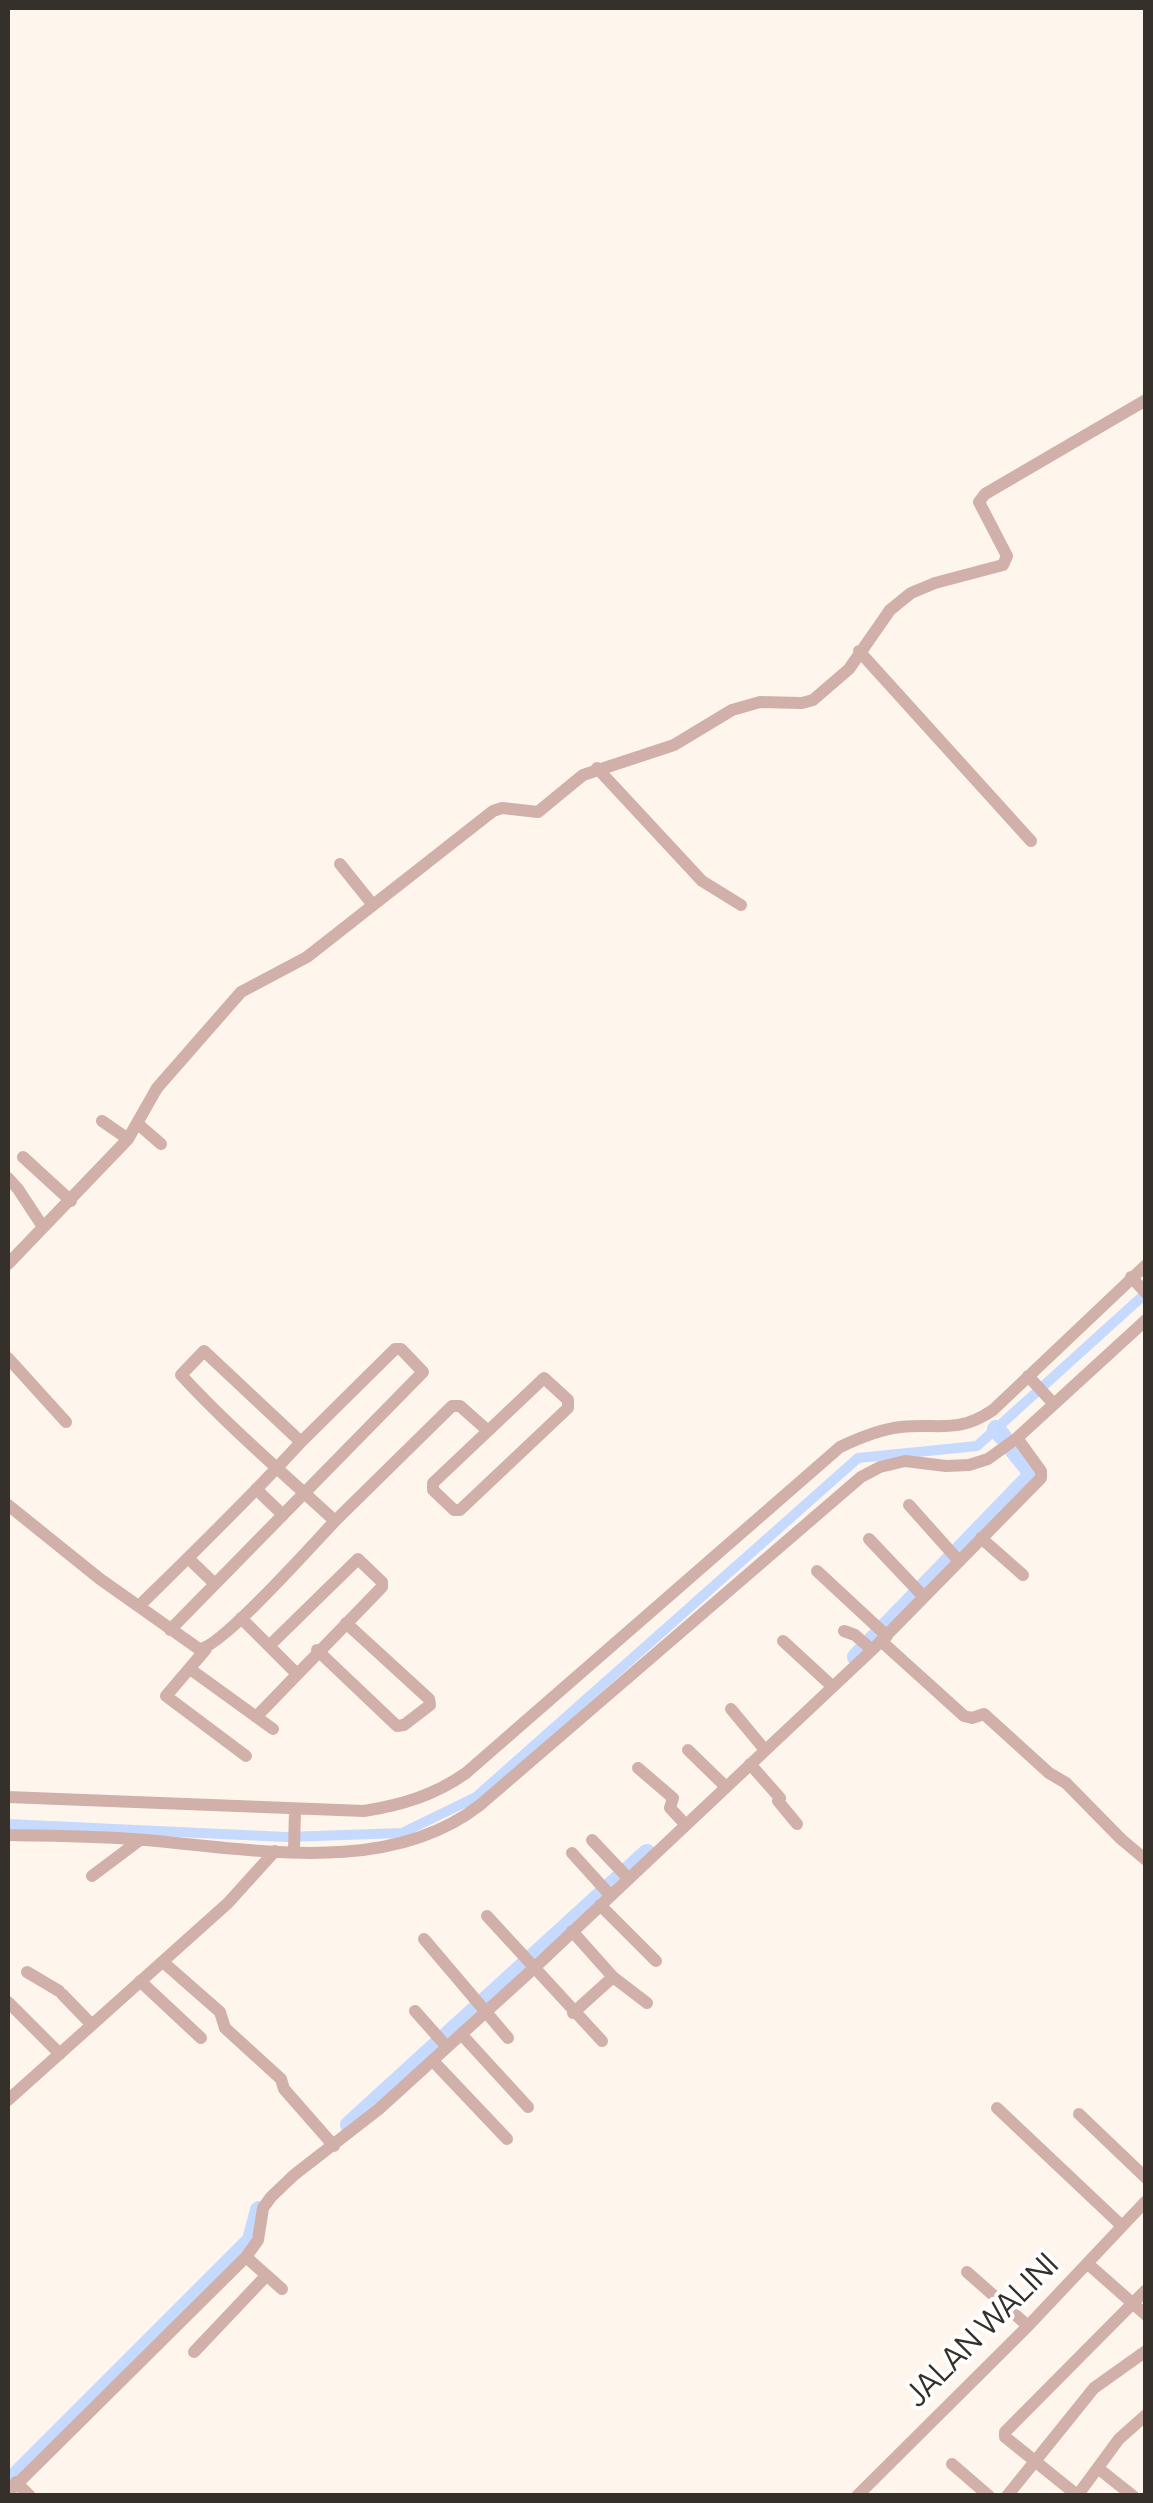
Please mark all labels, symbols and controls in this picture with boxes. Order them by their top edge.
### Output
street label: JALAN WALINI [899,2247,1067,2415]

